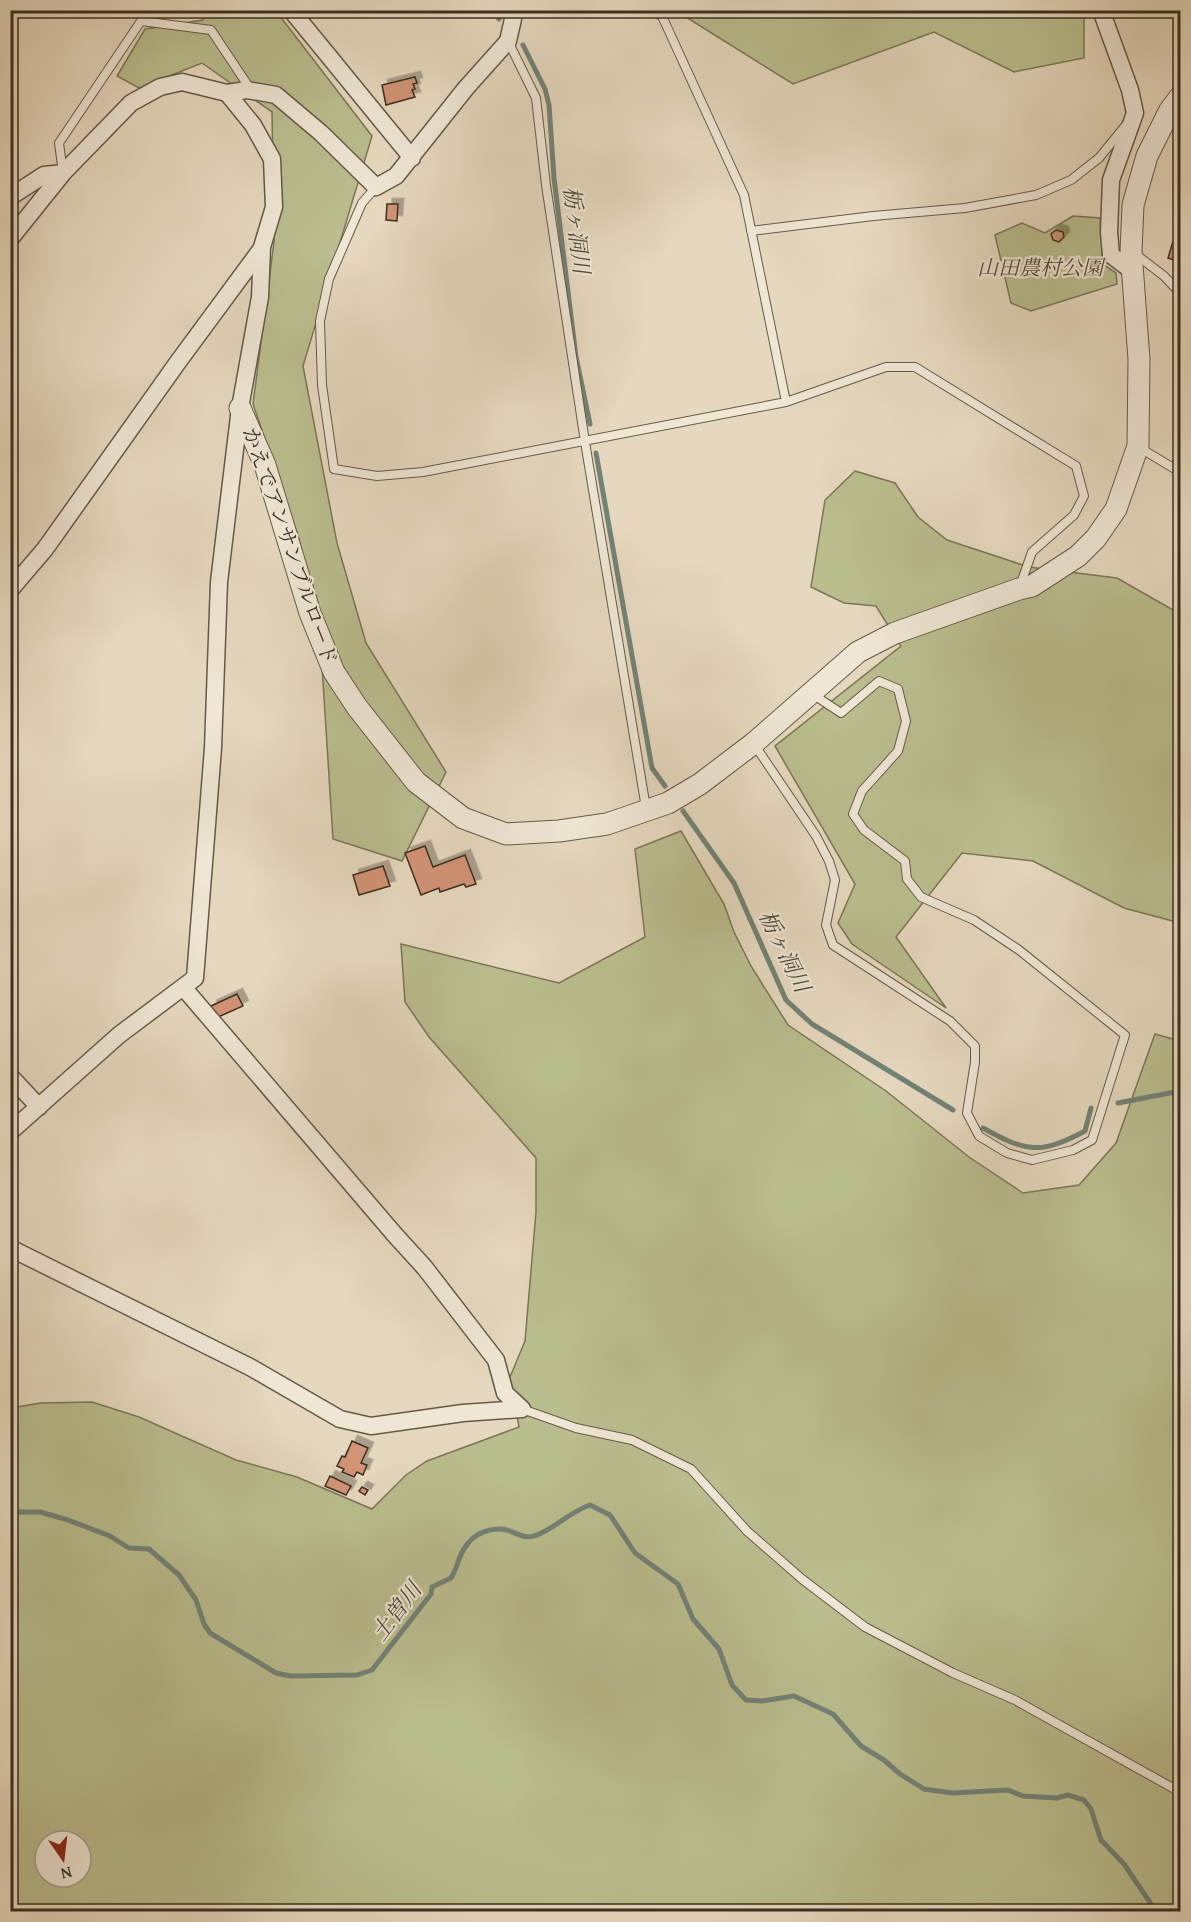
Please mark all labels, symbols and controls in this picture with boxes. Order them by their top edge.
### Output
water label: 栃ヶ洞川 [556,184,598,278]
park label: 山田農村公園 [977,252,1106,283]
street label: かえでアンサンブルロード [235,423,346,669]
water label: 栃ヶ洞川 [751,904,820,999]
water label: 土曽川 [363,1573,430,1647]
north arrow [33,1829,93,1889]
text: N [58,1861,75,1887]

